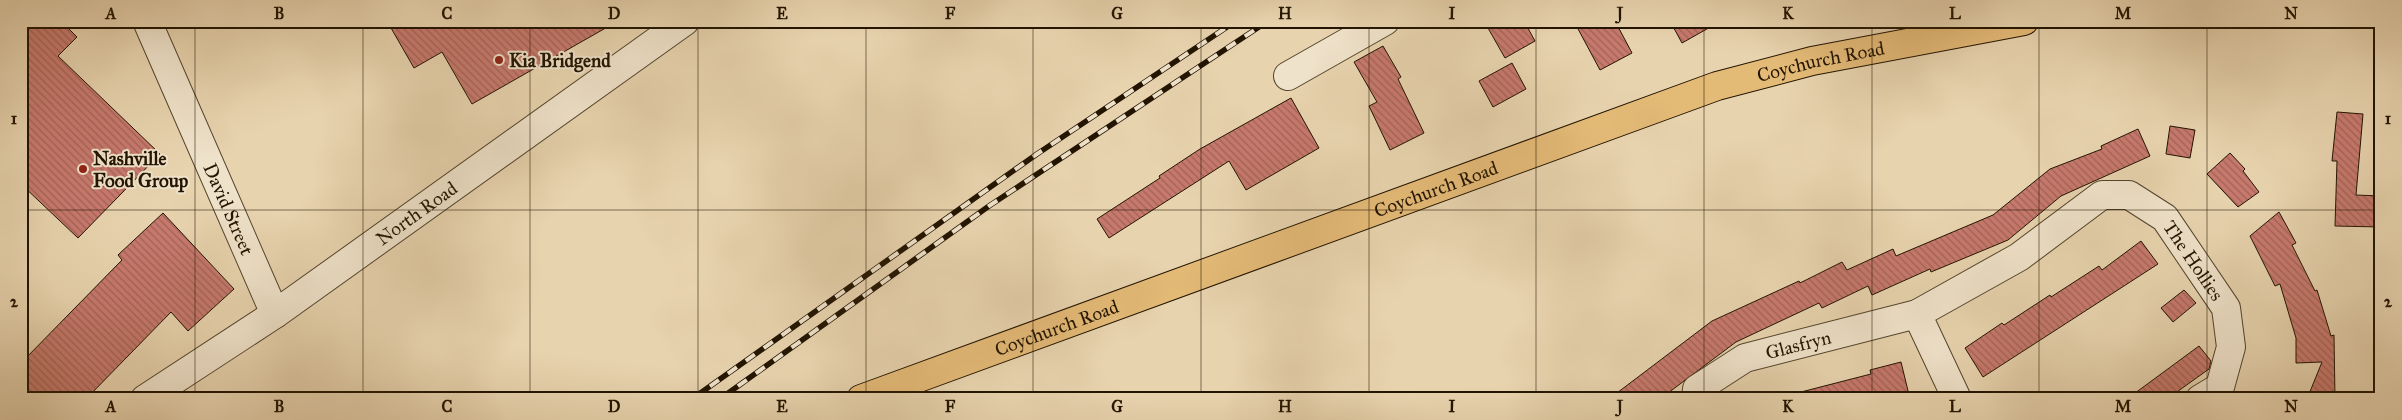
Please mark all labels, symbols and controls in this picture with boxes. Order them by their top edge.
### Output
text: A [105,4,117,23]
text: B [274,4,284,23]
text: C [442,4,453,23]
text: D [608,4,621,23]
text: E [776,4,788,23]
text: F [945,4,956,23]
text: G [1111,4,1123,23]
text: H [1278,4,1292,23]
text: I [1449,4,1456,23]
text: J [1615,4,1624,24]
text: K [1782,4,1794,23]
text: L [1949,4,1961,23]
text: M [2115,4,2132,23]
text: N [2284,4,2298,23]
street label: Coychurch Road [1754,36,1887,87]
place label: Kia Bridgend [509,49,611,73]
marker: Kia Bridgend [493,54,505,66]
text: 1 [11,109,18,128]
text: 1 [2385,109,2392,128]
place label: Nashville Food Group [93,147,189,193]
street label: Coychurch Road [1371,156,1501,222]
street label: David Street [198,160,259,259]
marker: Nashville Food Group [77,163,89,175]
street label: North Road [371,176,462,250]
street label: The Hollies [2158,216,2229,305]
text: 2 [10,292,19,311]
text: 2 [2384,292,2393,311]
street label: Coychurch Road [991,295,1122,361]
street label: Glasfryn [1763,325,1833,364]
text: A [105,397,117,416]
text: B [274,397,284,416]
text: C [442,397,453,416]
text: D [608,397,621,416]
text: E [776,397,788,416]
text: F [945,397,956,416]
text: G [1111,397,1123,416]
text: H [1278,397,1292,416]
text: I [1449,397,1456,416]
text: J [1615,397,1624,417]
text: K [1782,397,1794,416]
text: L [1949,397,1961,416]
text: M [2115,397,2132,416]
text: N [2284,397,2298,416]

